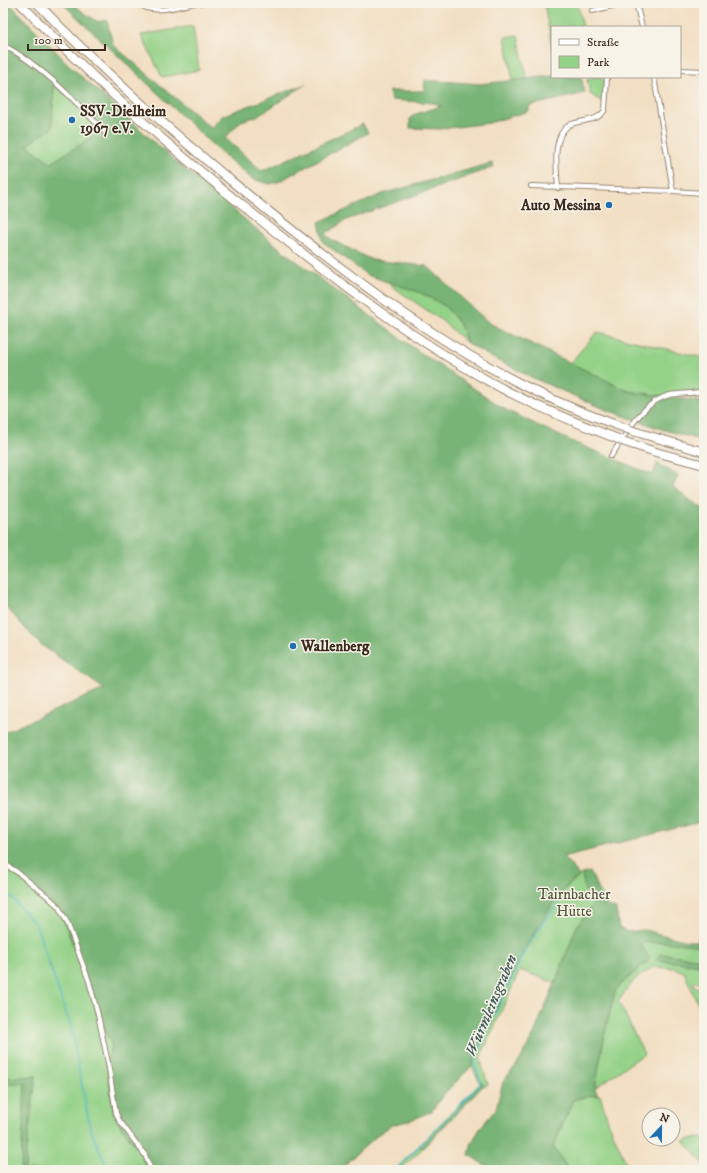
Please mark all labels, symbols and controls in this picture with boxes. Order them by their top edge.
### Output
scale bar [28,26,105,52]
legend [551,26,681,78]
text: 100 m [34,33,63,48]
text: Straße [587,35,619,50]
text: Park [587,55,609,70]
place label: SSV-Dielheim 1967 e.V. [80,102,167,138]
marker: SSV-Dielheim 1967 e.V. [67,115,77,125]
place label: Auto Messina [520,196,602,215]
marker: Auto Messina [604,200,614,210]
place label: Wallenberg [300,637,370,656]
marker: Wallenberg [288,641,298,651]
park label: Tairnbacher Hütte [537,885,611,921]
water label: Würmleinsgraben [460,951,521,1059]
north arrow [641,1107,681,1147]
text: N [658,1110,671,1127]

